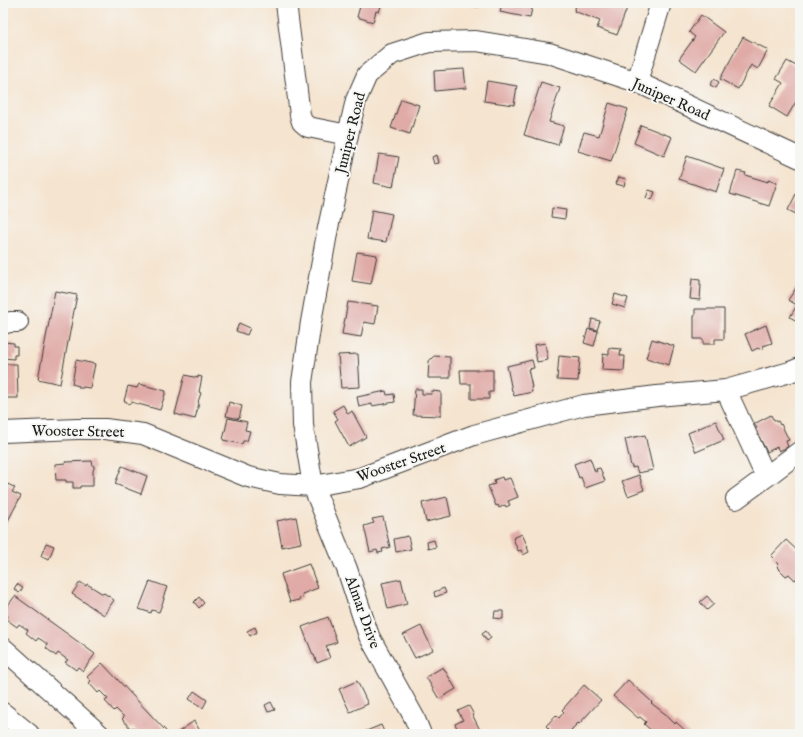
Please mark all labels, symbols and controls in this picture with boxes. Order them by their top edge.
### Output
street label: Juniper Road [627,73,714,125]
street label: Juniper Road [331,90,370,178]
street label: Wooster Street [31,421,125,442]
street label: Wooster Street [354,438,448,487]
street label: Almar Drive [340,572,384,651]

